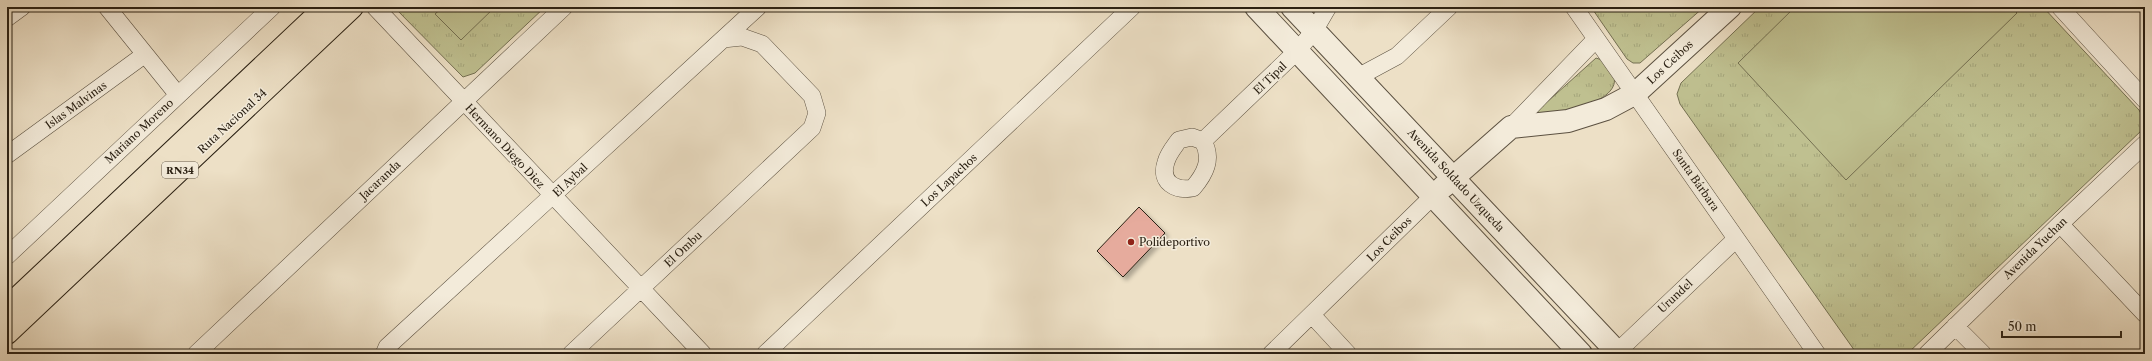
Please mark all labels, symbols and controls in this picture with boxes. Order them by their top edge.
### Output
street label: Los Ceibos [1644,37,1696,87]
street label: El Tipal [1250,58,1290,97]
street label: Islas Malvinas [43,78,110,132]
street label: Ruta Nacional 34 [195,85,269,157]
street label: Mariano Moreno [102,95,177,166]
street label: Hermano Diego Diez [462,101,548,191]
street label: Avenida Soldado Uzqueda [1404,125,1508,235]
street label: Santa Bárbara [1669,146,1723,214]
street label: Los Lapachos [918,150,980,209]
street label: Jacaranda [355,157,404,204]
street label: El Aybal [550,160,591,200]
road number: RN34 [162,162,198,178]
street label: Los Ceibos [1364,213,1415,264]
street label: Avenida Yuchan [1999,214,2070,283]
street label: El Ombu [661,228,705,270]
place label: Polideportivo [1139,235,1210,249]
marker: Polideportivo [1126,237,1136,247]
street label: Urundel [1655,276,1696,316]
scale bar [2002,313,2121,339]
text: 50 m [2008,319,2037,334]

